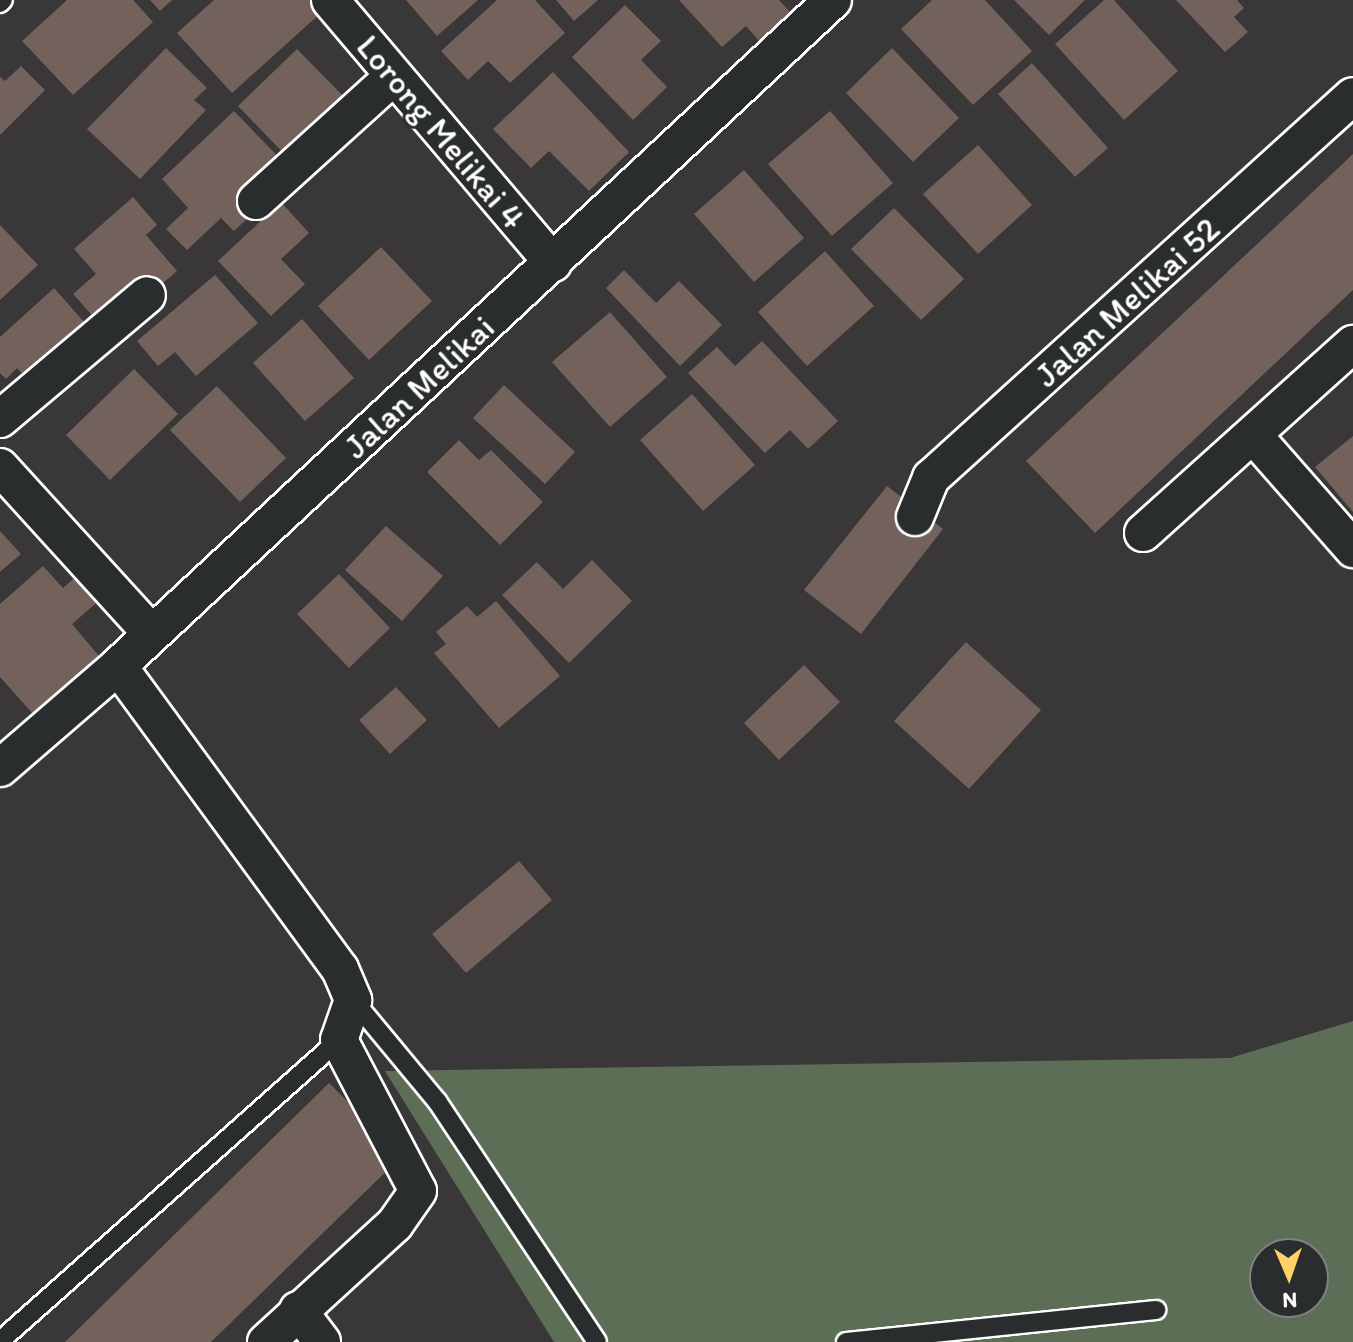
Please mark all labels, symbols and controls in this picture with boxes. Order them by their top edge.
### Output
street label: Lorong Melikai 4 [348,26,534,238]
street label: Jalan Melikai 52 [1026,209,1228,395]
street label: Jalan Melikai [335,307,503,467]
north arrow [1249,1238,1329,1318]
text: N [1282,1287,1298,1314]

